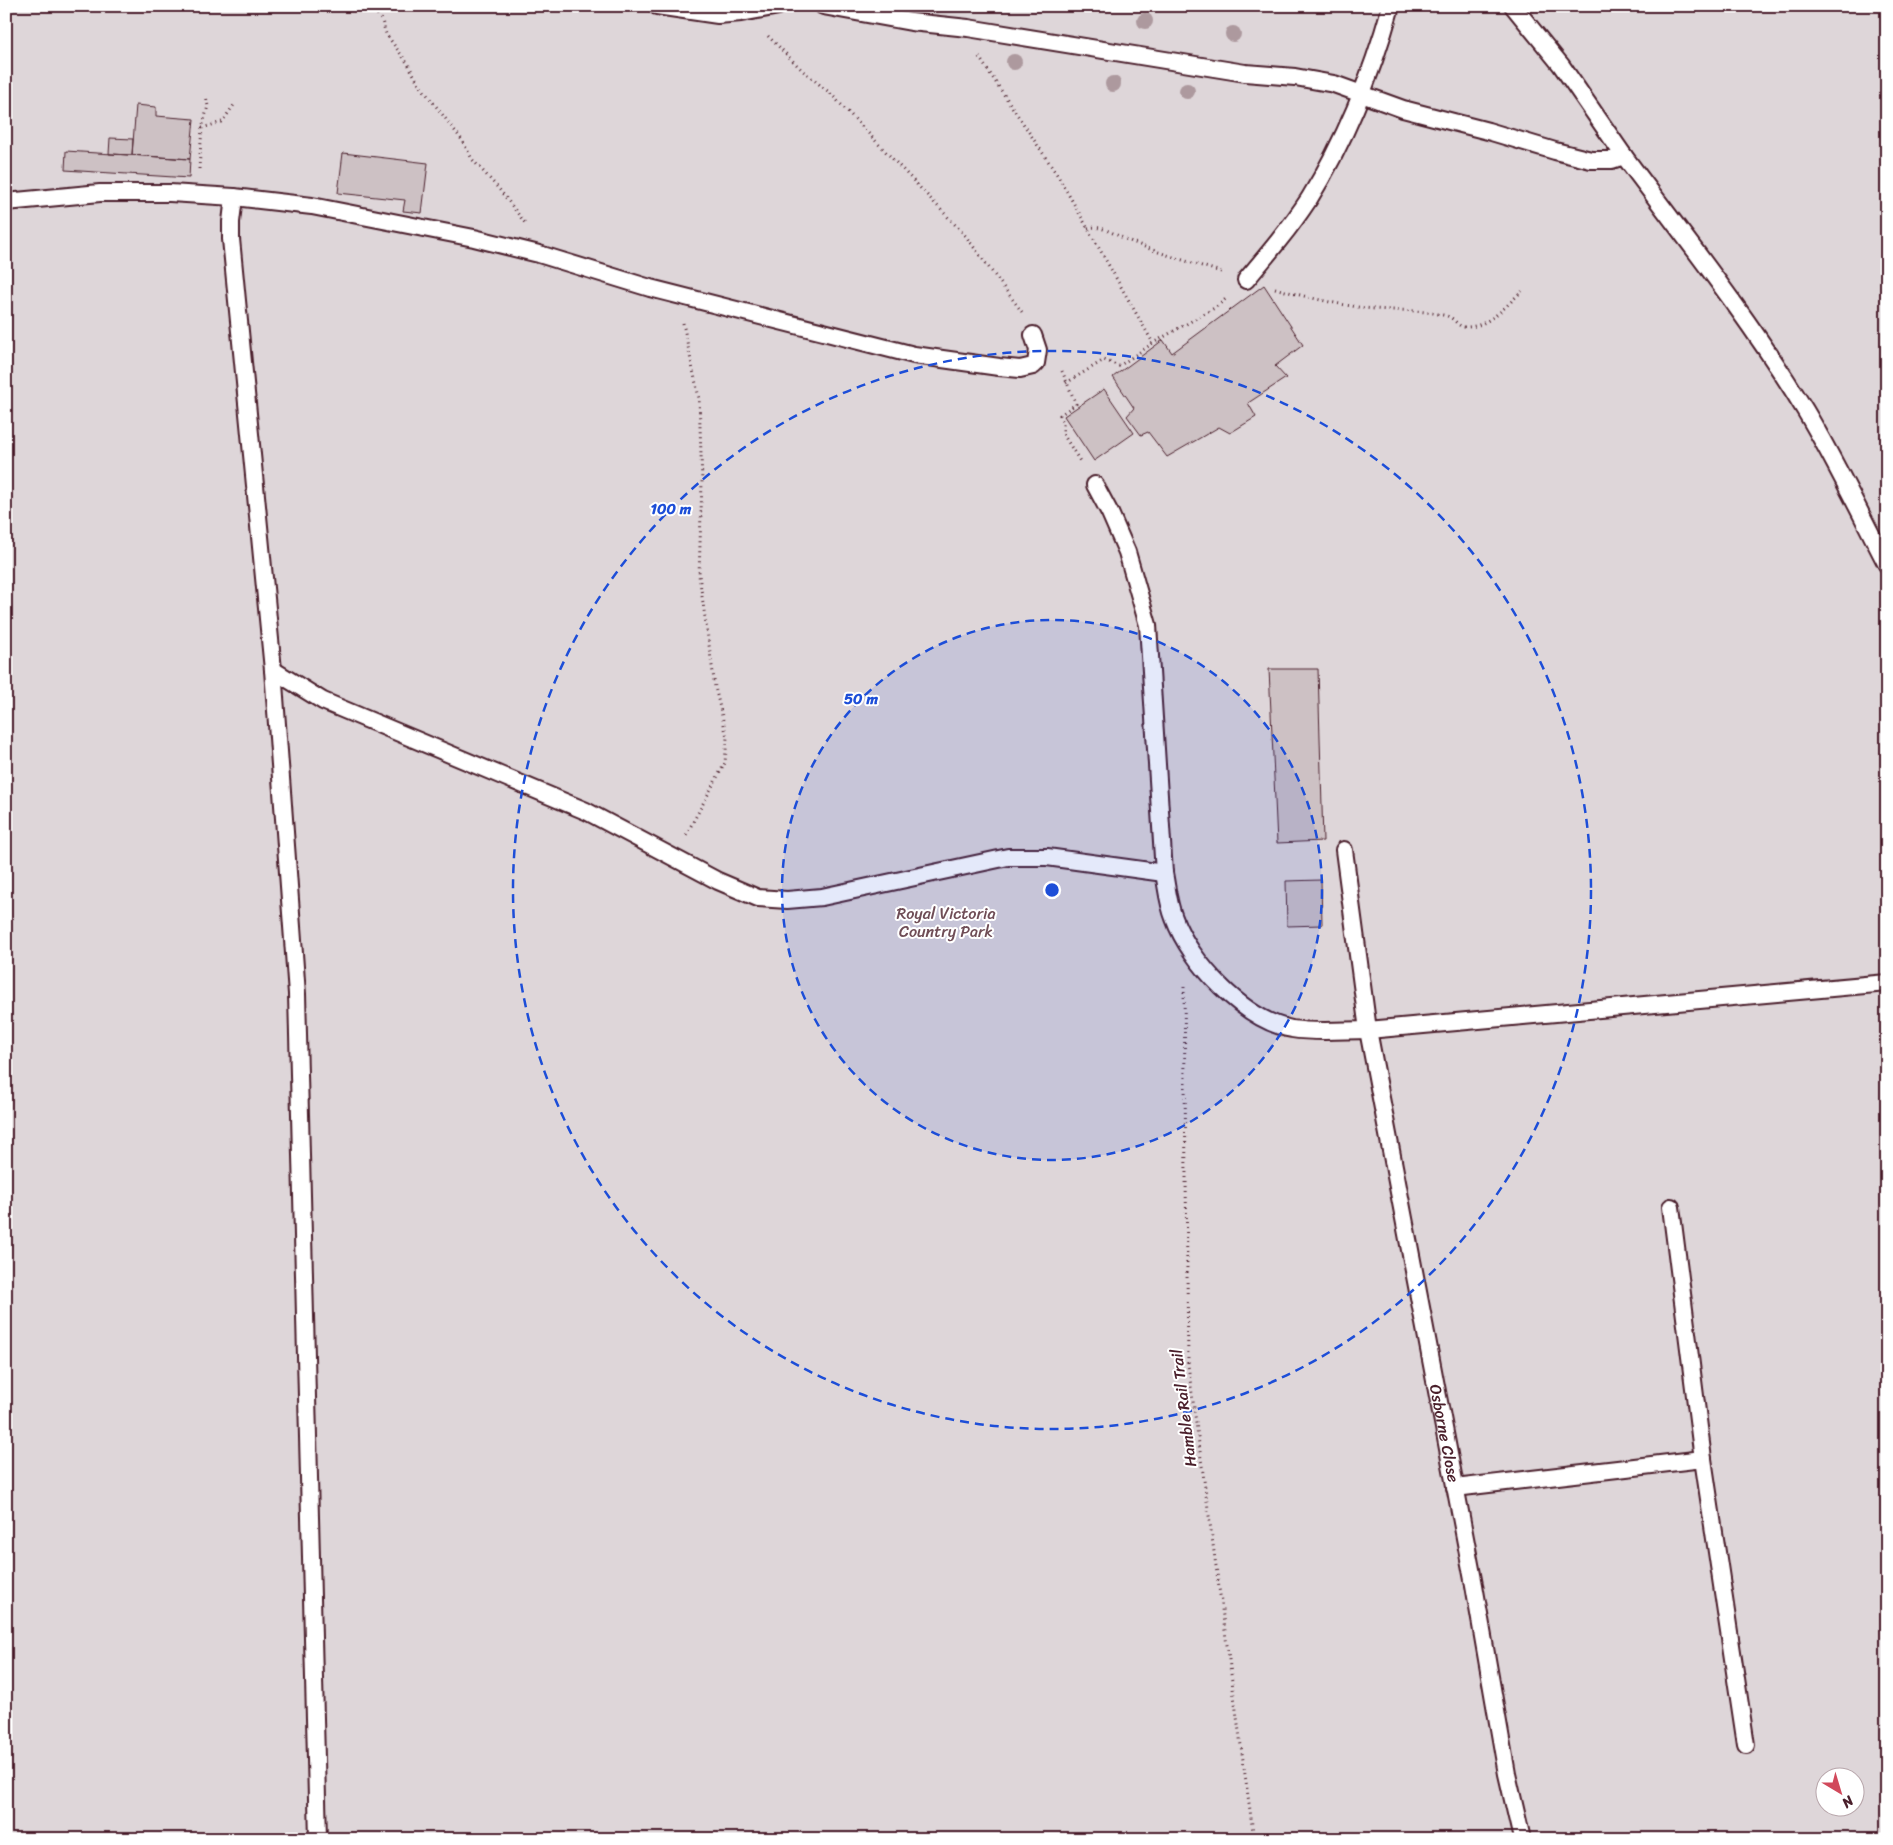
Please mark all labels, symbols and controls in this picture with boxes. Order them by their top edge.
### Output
text: 100 m [651,496,692,522]
text: 50 m [844,686,879,712]
centre of rings [1043,881,1061,899]
park label: Royal Victoria Country Park [897,899,995,946]
street label: Hamble Rail Trail [1162,1347,1205,1469]
street label: Osborne Close [1421,1382,1468,1485]
north arrow [1816,1768,1866,1818]
text: N [1836,1788,1860,1815]

